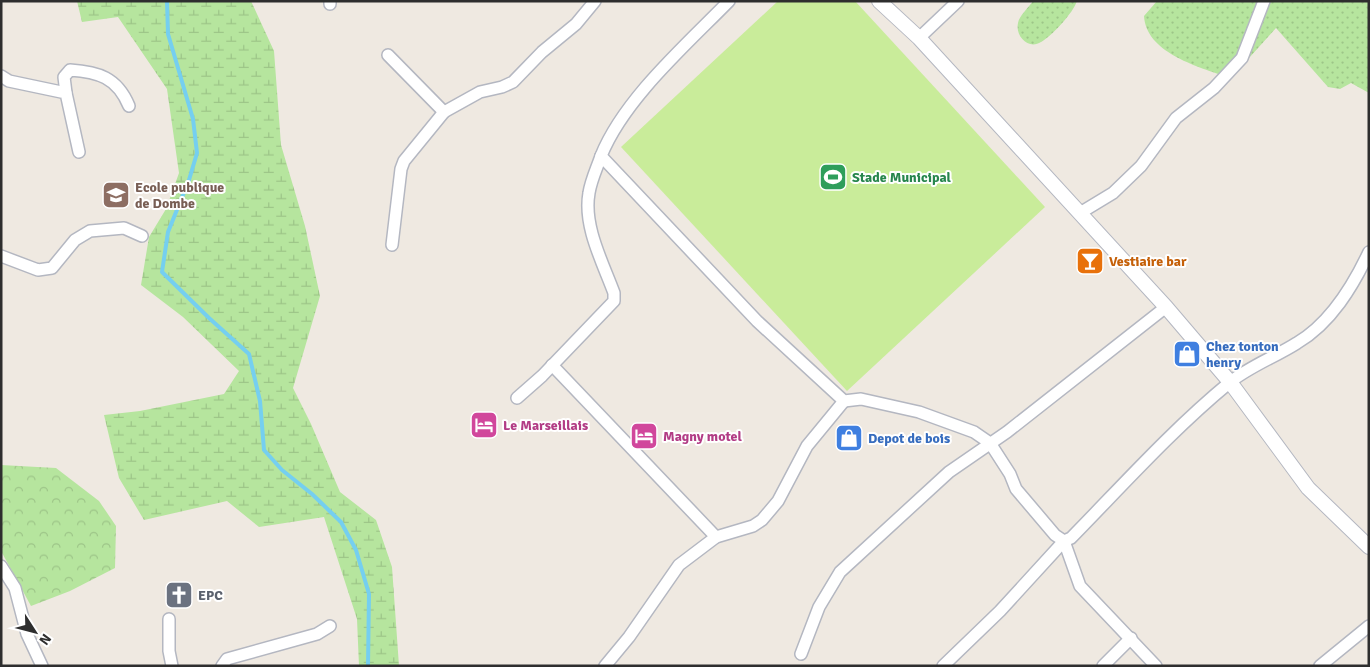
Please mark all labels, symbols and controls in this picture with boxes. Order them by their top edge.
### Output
sports icon: Stade Municipal [818,162,848,192]
place label: Stade Municipal [852,169,952,186]
place label: Ecole publique de Dombe [135,179,224,212]
school or university icon: Ecole publique de Dombe [101,180,131,210]
bar icon: Vestiaire bar [1075,246,1105,276]
place label: Vestiaire bar [1109,253,1187,270]
place label: Chez tonton henry [1206,338,1279,371]
shop icon: Chez tonton henry [1172,339,1202,369]
hotel icon: Le Marseillais [469,410,499,440]
place label: Le Marseillais [503,417,588,434]
hotel icon: Magny motel [629,421,659,451]
shop icon: Depot de bois [834,423,864,453]
place label: Magny motel [663,428,743,445]
place label: Depot de bois [868,430,950,447]
church icon: EPC [164,580,194,610]
place label: EPC [198,587,223,604]
north arrow [10,607,60,657]
text: N [35,630,55,648]

